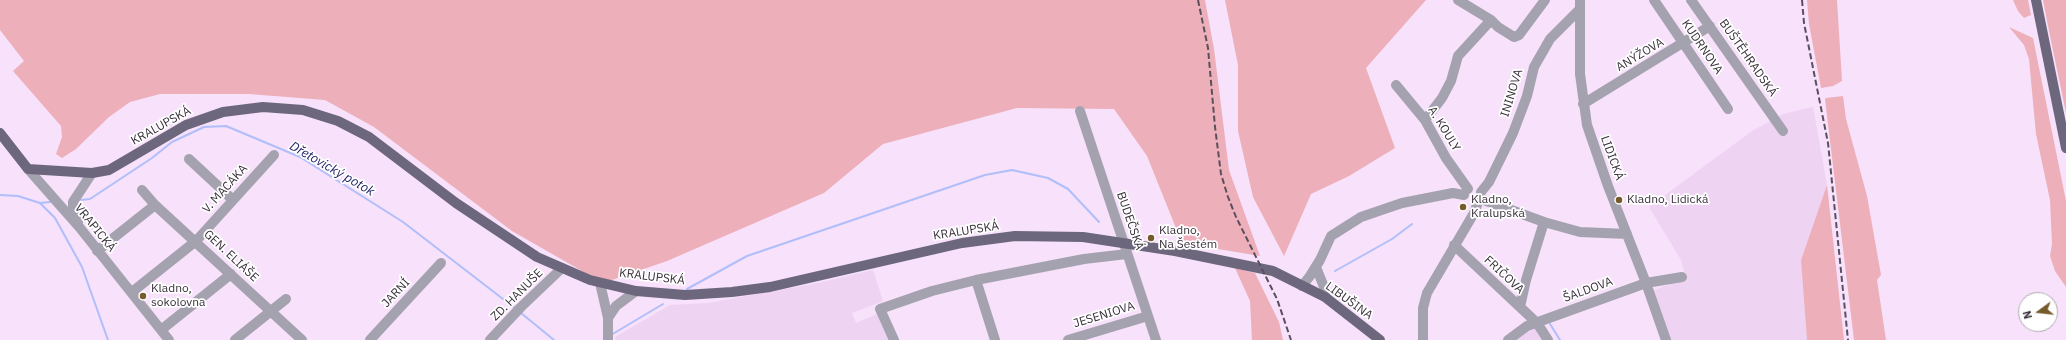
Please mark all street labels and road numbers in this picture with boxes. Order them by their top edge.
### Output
street label: KUDRNOVA [1678,17,1726,77]
street label: BUŠTĚHRADSKÁ [1716,17,1780,99]
street label: ANÝŽOVA [1614,35,1666,75]
street label: ININOVA [1498,67,1526,119]
street label: KRALUPSKÁ [129,104,193,148]
street label: A. KOULY [1425,104,1463,154]
street label: LIDICKÁ [1597,134,1627,182]
street label: V. MACÁKA [199,162,251,216]
street label: BUDEČSKÁ [1113,190,1147,252]
street label: VRAPICKÁ [71,201,119,255]
street label: KRALUPSKÁ [932,219,1000,243]
street label: GEN. ELIÁŠE [201,227,261,285]
street label: FRIČOVA [1481,253,1527,297]
street label: ZD. HANUŠE [488,266,546,324]
street label: KRALUPSKÁ [618,266,686,288]
street label: ŠALDOVA [1561,274,1615,306]
street label: JARNÍ [379,275,413,311]
street label: LIBUŠINA [1323,279,1375,323]
street label: JESENIOVA [1072,299,1136,331]

